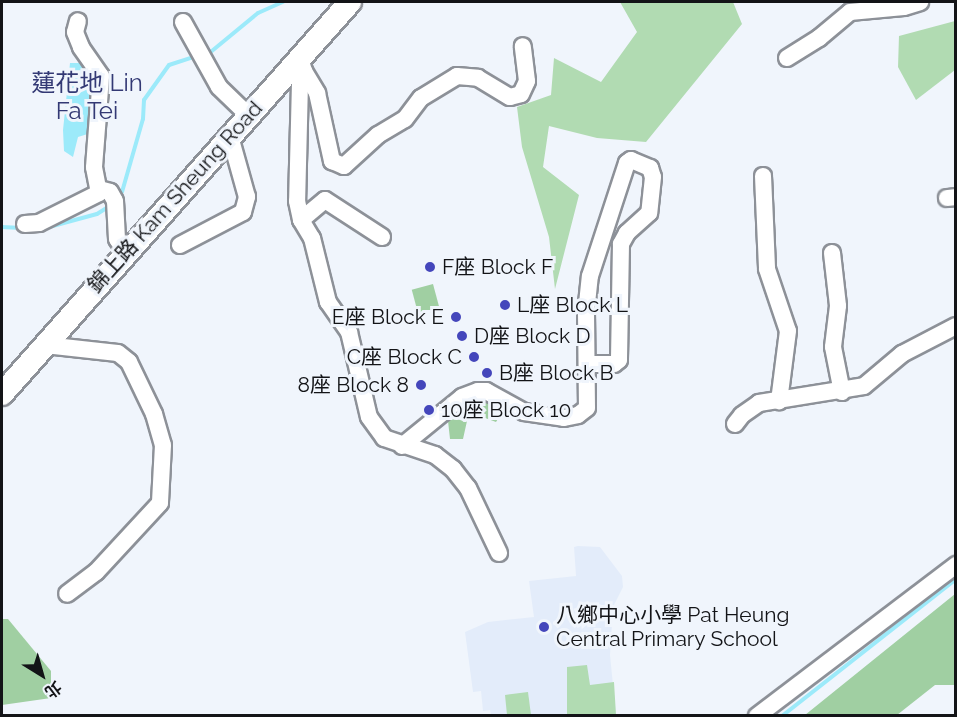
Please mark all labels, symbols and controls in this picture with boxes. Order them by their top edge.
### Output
district label: 蓮花地 Lin Fa Tei [31,69,143,125]
street label: 錦上路 Kam Sheung Road [82,96,268,298]
place label: F座 Block F [442,254,553,280]
marker: F座 Block F [423,260,437,274]
place label: L座 Block L [517,292,628,318]
marker: L座 Block L [498,298,512,312]
place label: E座 Block E [332,304,444,330]
marker: E座 Block E [449,310,463,324]
place label: D座 Block D [474,323,591,349]
marker: D座 Block D [455,329,469,343]
place label: C座 Block C [347,344,462,370]
marker: C座 Block C [467,350,481,364]
place label: B座 Block B [499,360,614,386]
marker: B座 Block B [480,366,494,380]
place label: 8座 Block 8 [298,372,409,398]
marker: 8座 Block 8 [414,378,428,392]
place label: 10座 Block 10 [441,397,571,423]
marker: 10座 Block 10 [422,403,436,417]
place label: 八鄉中心小學 Pat Heung Central Primary School [556,602,789,652]
marker: 八鄉中心小學 Pat Heung Central Primary School [537,620,551,634]
north arrow [12,645,72,705]
text: 北 [41,677,65,702]

